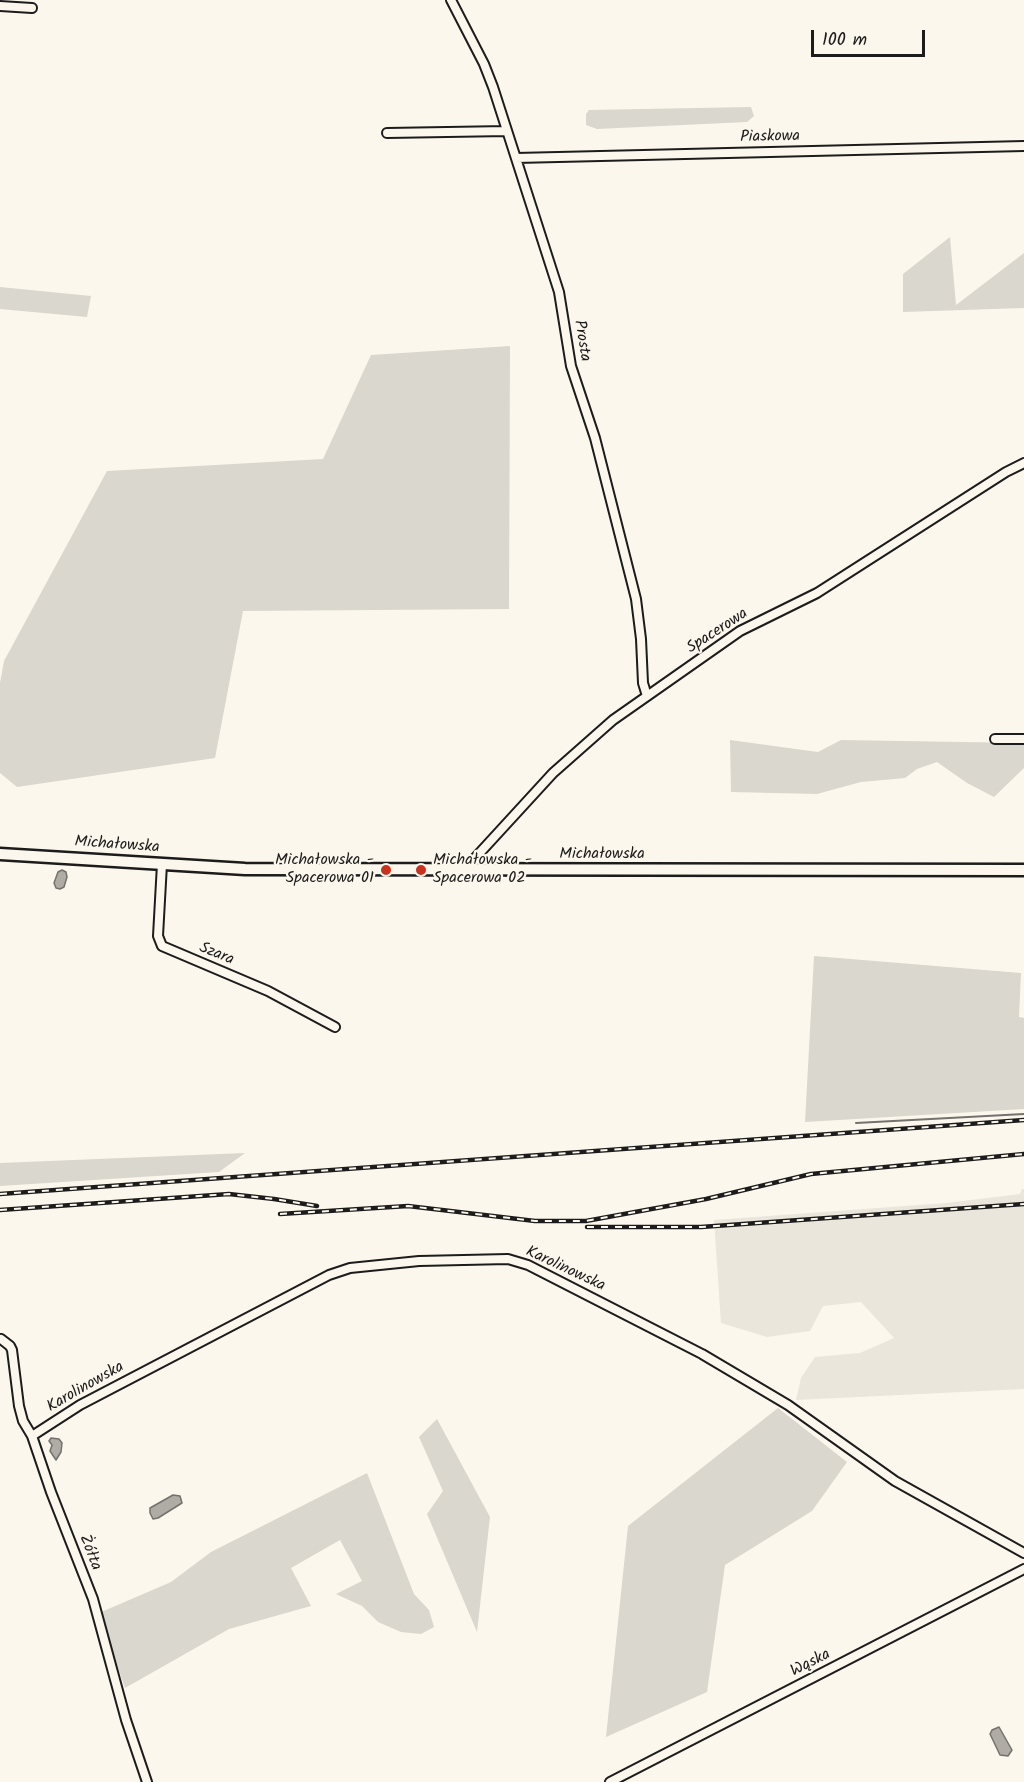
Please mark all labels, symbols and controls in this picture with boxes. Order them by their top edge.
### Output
scale bar [814,18,928,56]
text: 100 m [822,26,867,55]
street label: Piaskowa [740,128,800,148]
street label: Prosta [568,319,594,363]
street label: Spacerowa [684,605,752,659]
street label: Michałowska [74,833,160,859]
street label: Michałowska [559,845,645,865]
place label: Michałowska - Spacerowa 01 [275,851,374,889]
place label: Michałowska - Spacerowa 02 [433,851,532,889]
marker: Michałowska - Spacerowa 01 [379,863,393,877]
marker: Michałowska - Spacerowa 02 [414,863,428,877]
street label: Szara [196,939,236,971]
street label: Karolinowska [522,1243,608,1297]
street label: Karolinowska [44,1358,128,1418]
street label: Żółta [73,1532,105,1574]
street label: Wąska [788,1646,834,1682]

